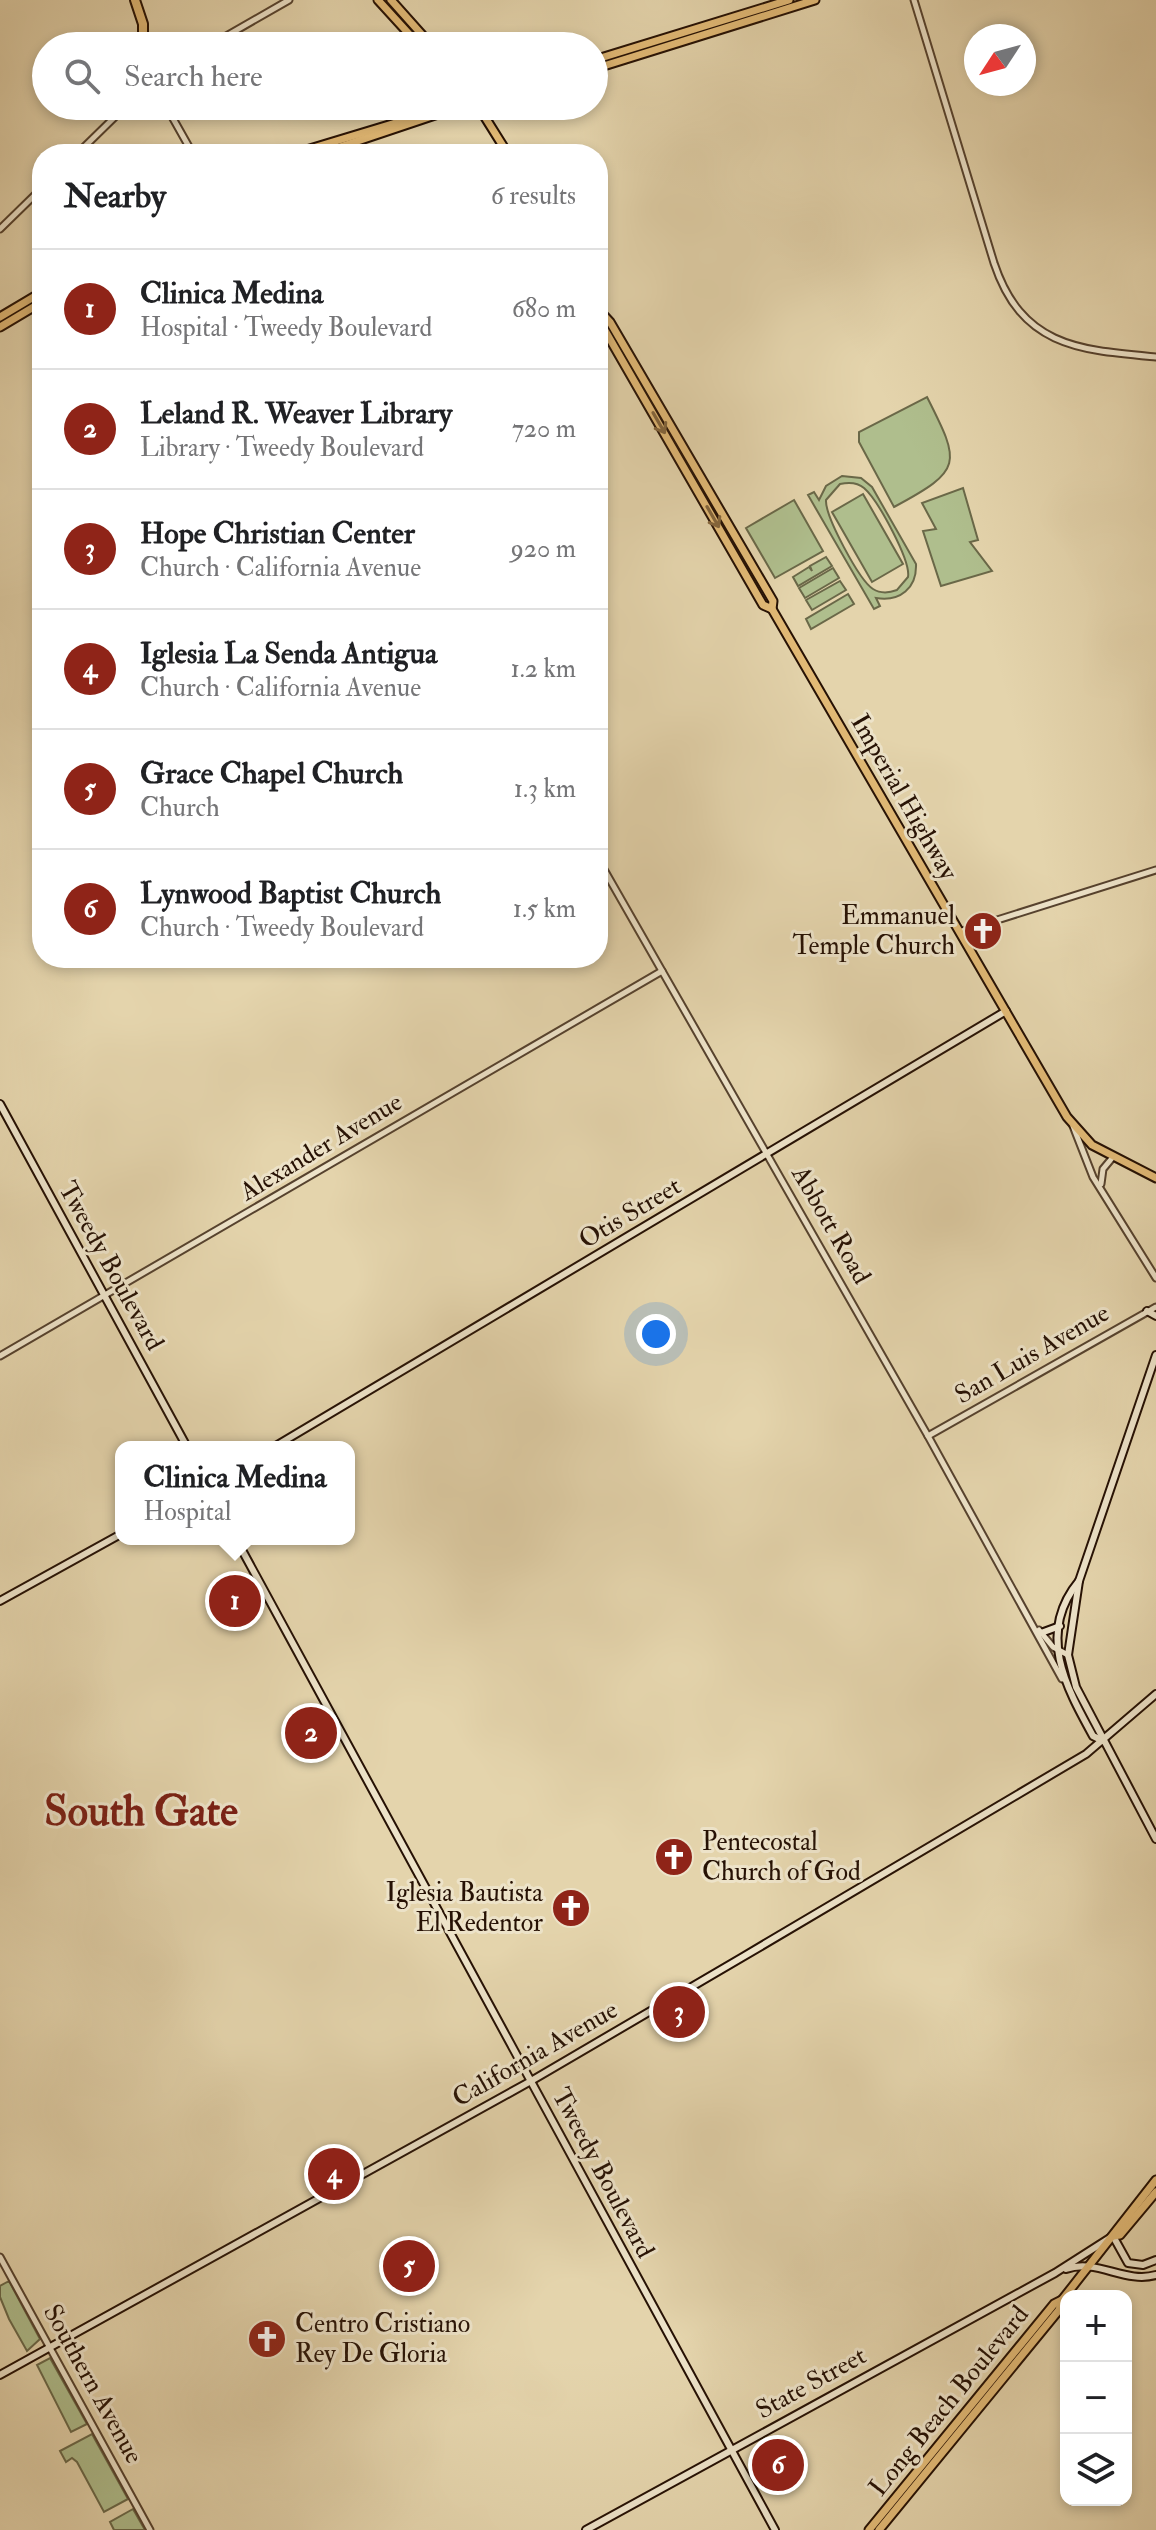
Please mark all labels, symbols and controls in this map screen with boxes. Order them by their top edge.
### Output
north arrow [964,24,1036,96]
search box [32,32,608,120]
icon: search [60,54,104,98]
text: Search here [124,58,263,95]
text: Nearby [64,175,166,218]
text: 6 results [491,180,576,212]
text: Clinica Medina [140,275,323,312]
text: 1 [85,293,95,325]
text: 680 m [512,293,576,325]
text: Hospital · Tweedy Boulevard [140,312,432,344]
text: Leland R. Weaver Library [140,395,452,432]
one-way arrow [651,411,667,434]
text: 2 [83,413,97,445]
text: 720 m [512,413,576,445]
text: Library · Tweedy Boulevard [140,432,424,464]
one-way arrow [705,505,721,528]
text: Hope Christian Center [140,515,415,552]
text: 3 [85,533,95,565]
text: 920 m [511,533,576,565]
text: Church · California Avenue [140,552,421,584]
text: Iglesia La Senda Antigua [140,635,437,672]
text: 4 [83,653,97,685]
text: 1.2 km [510,653,576,685]
text: Church · California Avenue [140,672,421,704]
street label: Imperial Highway [843,708,965,887]
text: Grace Chapel Church [140,755,403,792]
text: 5 [84,773,96,805]
text: 1.3 km [514,773,576,805]
text: Church [140,792,220,824]
text: Lynwood Baptist Church [140,875,441,912]
text: 6 [83,893,97,925]
text: 1.5 km [513,893,576,925]
place label: Emmanuel Temple Church [793,900,955,963]
church icon: Emmanuel Temple Church [962,910,1004,952]
text: Church · Tweedy Boulevard [140,912,424,944]
street label: Alexander Avenue [233,1086,408,1209]
street label: Abbott Road [784,1159,878,1290]
street label: Otis Street [573,1170,687,1256]
street label: Tweedy Boulevard [51,1176,171,1356]
street label: San Luis Avenue [949,1297,1115,1411]
your location [636,1314,676,1354]
popup [115,1441,355,1545]
text: Clinica Medina [143,1459,327,1496]
text: Hospital [143,1496,231,1528]
pin: 1 [209,1571,261,1631]
pin: 2 [285,1703,337,1763]
district label: South Gate [44,1786,238,1838]
place label: Pentecostal Church of God [702,1826,861,1888]
church icon: Pentecostal Church of God [653,1836,695,1878]
place label: Iglesia Bautista El Redentor [386,1877,543,1939]
church icon: Iglesia Bautista El Redentor [550,1887,592,1929]
pin: 3 [653,1982,705,2042]
street label: California Avenue [447,1994,623,2114]
street label: Tweedy Boulevard [545,2082,661,2264]
pin: 4 [308,2144,360,2204]
pin: 5 [383,2236,435,2296]
map controls [1060,2290,1132,2506]
button: + [1060,2290,1132,2362]
street label: Southern Avenue [36,2299,150,2469]
street label: Long Beach Boulevard [862,2299,1036,2503]
place label: Centro Cristiano Rey De Gloria [295,2308,470,2370]
church icon: Centro Cristiano Rey De Gloria [246,2318,288,2360]
street label: State Street [750,2340,872,2426]
button: − [1060,2362,1132,2434]
button: layers [1060,2434,1132,2506]
pin: 6 [752,2435,804,2495]

